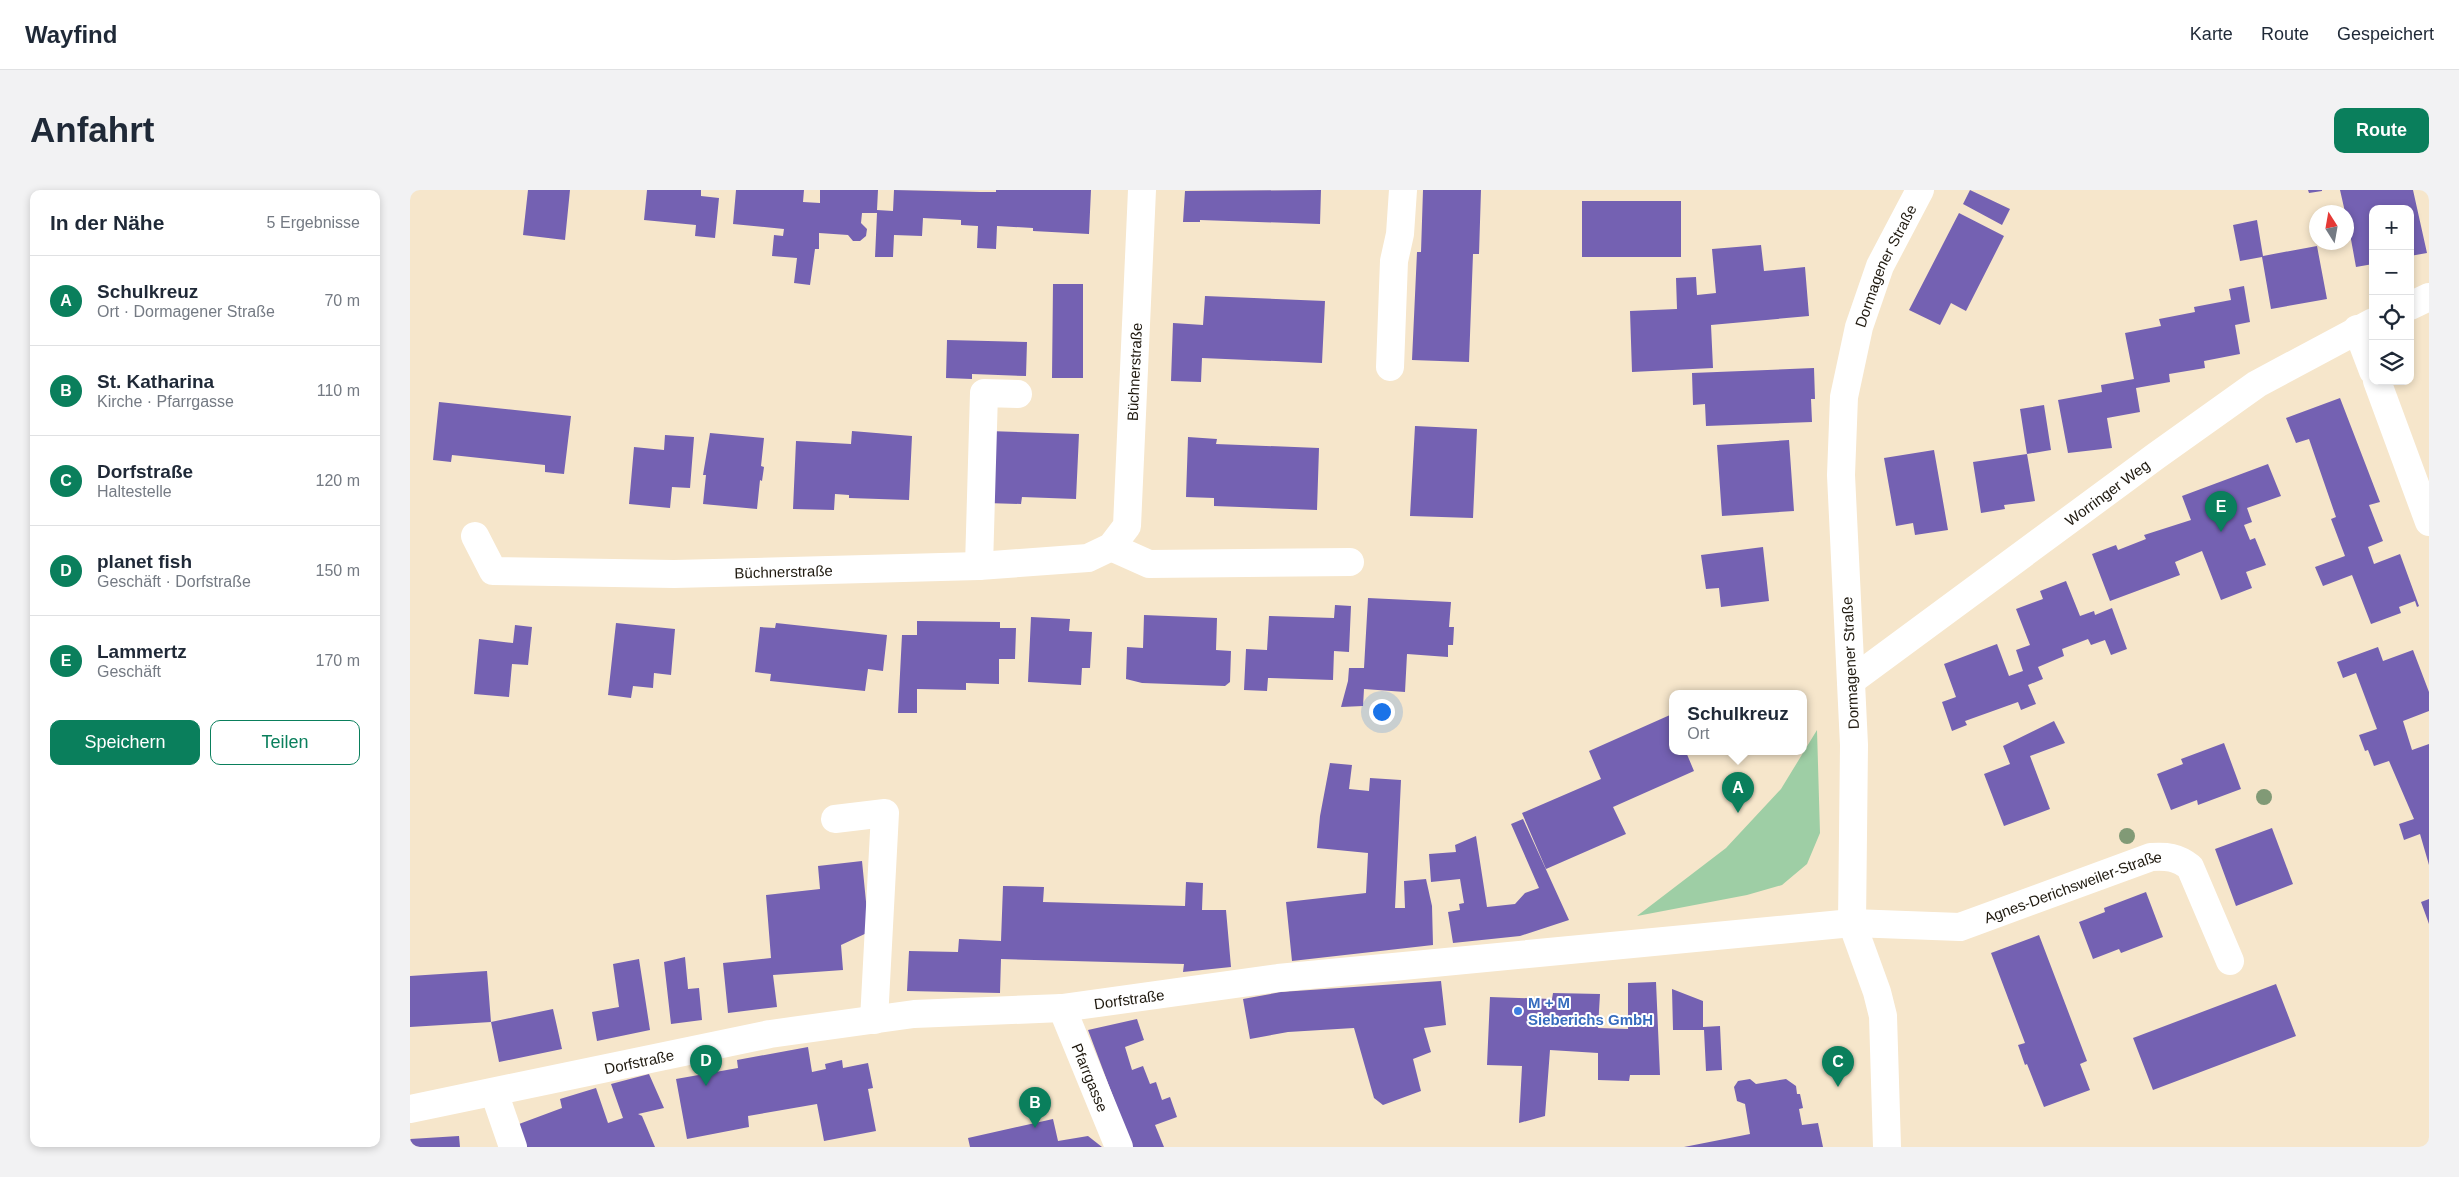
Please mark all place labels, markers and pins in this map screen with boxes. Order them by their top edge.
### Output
pin: E [2205,491,2237,532]
pin: A [1722,772,1754,813]
place label: M + M Sieberichs GmbH [1528,994,1653,1028]
marker: M + M Sieberichs GmbH [1512,1005,1524,1017]
pin: D [690,1045,722,1086]
pin: C [1822,1046,1854,1087]
pin: B [1019,1087,1051,1128]

